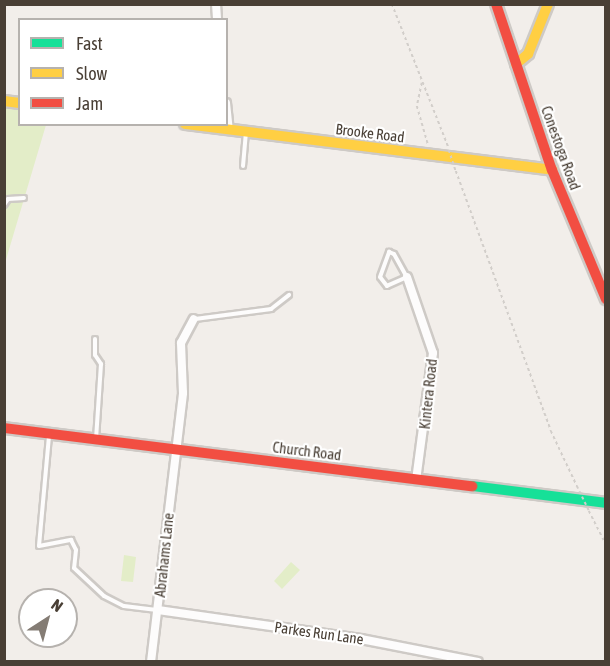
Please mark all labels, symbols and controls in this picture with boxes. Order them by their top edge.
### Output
legend [18,18,228,126]
text: Fast [76,33,103,54]
text: Slow [76,63,107,84]
text: Jam [76,93,103,114]
street label: Conestoga Road [537,103,585,193]
street label: Brooke Road [334,120,406,146]
street label: Kintera Road [415,358,441,430]
street label: Church Road [272,438,342,464]
street label: Abrahams Lane [151,512,177,598]
north arrow [18,588,78,648]
text: N [48,595,67,615]
street label: Parkes Run Lane [273,618,365,648]

